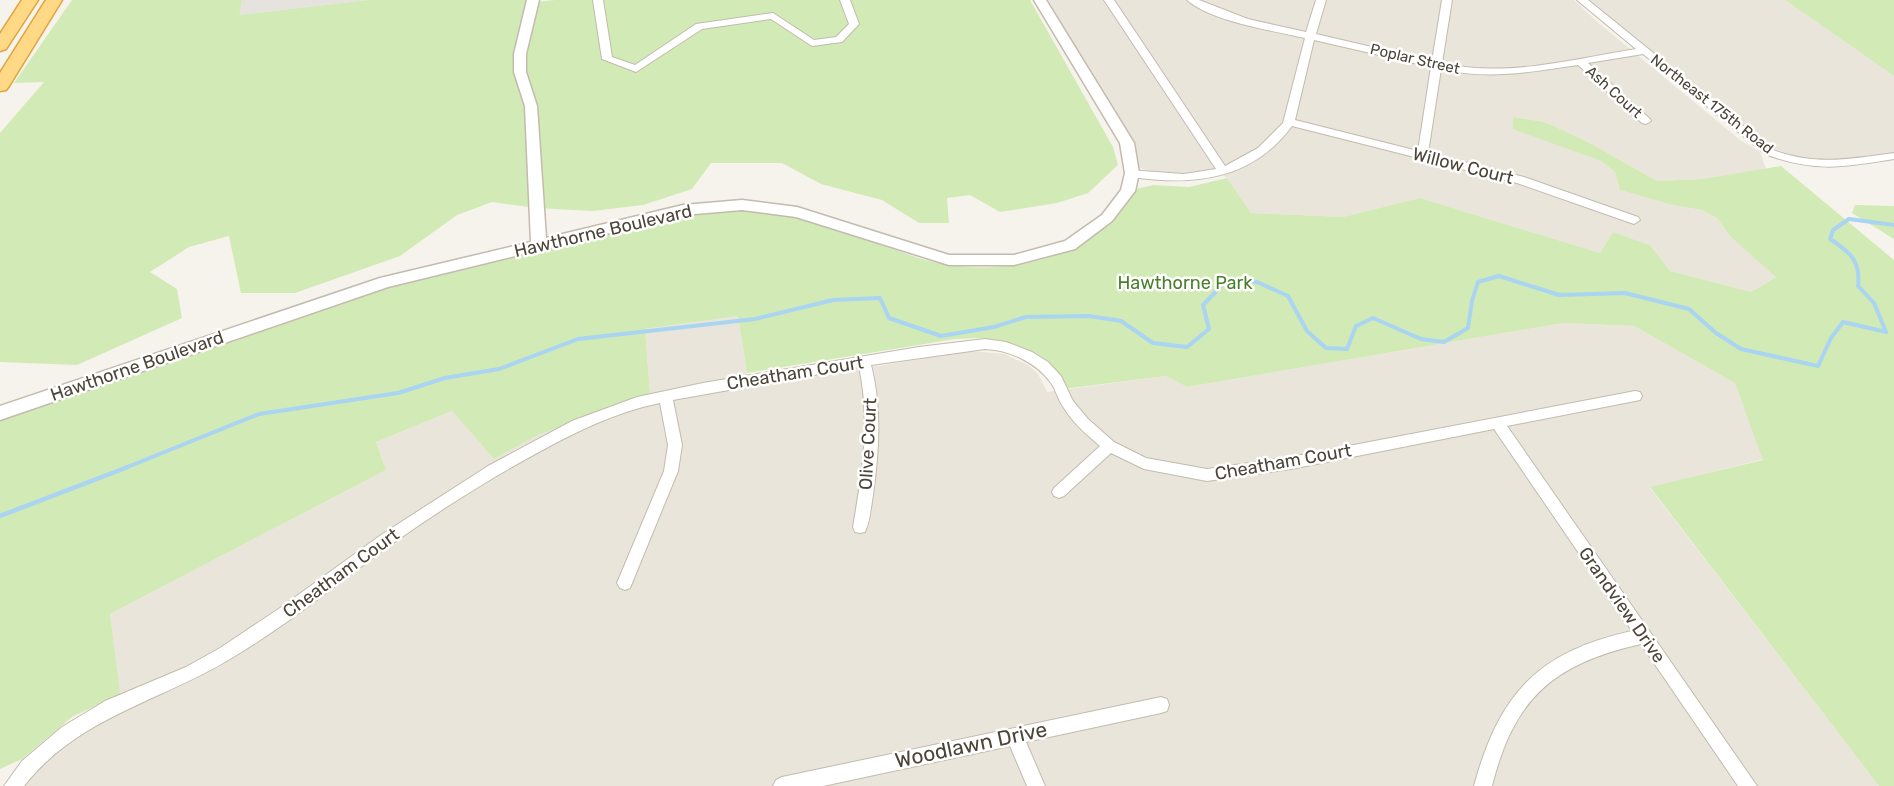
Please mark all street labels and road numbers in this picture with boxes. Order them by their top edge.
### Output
street label: Poplar Street [1368,40,1462,78]
street label: Northeast 175th Road [1647,50,1777,158]
street label: Ash Court [1582,62,1646,122]
street label: Willow Court [1410,143,1516,189]
street label: Hawthorne Boulevard [512,200,694,262]
street label: Hawthorne Boulevard [47,326,227,406]
street label: Cheatham Court [725,351,865,395]
street label: Olive Court [855,397,881,491]
street label: Cheatham Court [1213,439,1353,485]
street label: Cheatham Court [279,523,403,623]
street label: Grandview Drive [1574,543,1670,667]
street label: Woodlawn Drive [893,716,1049,773]

